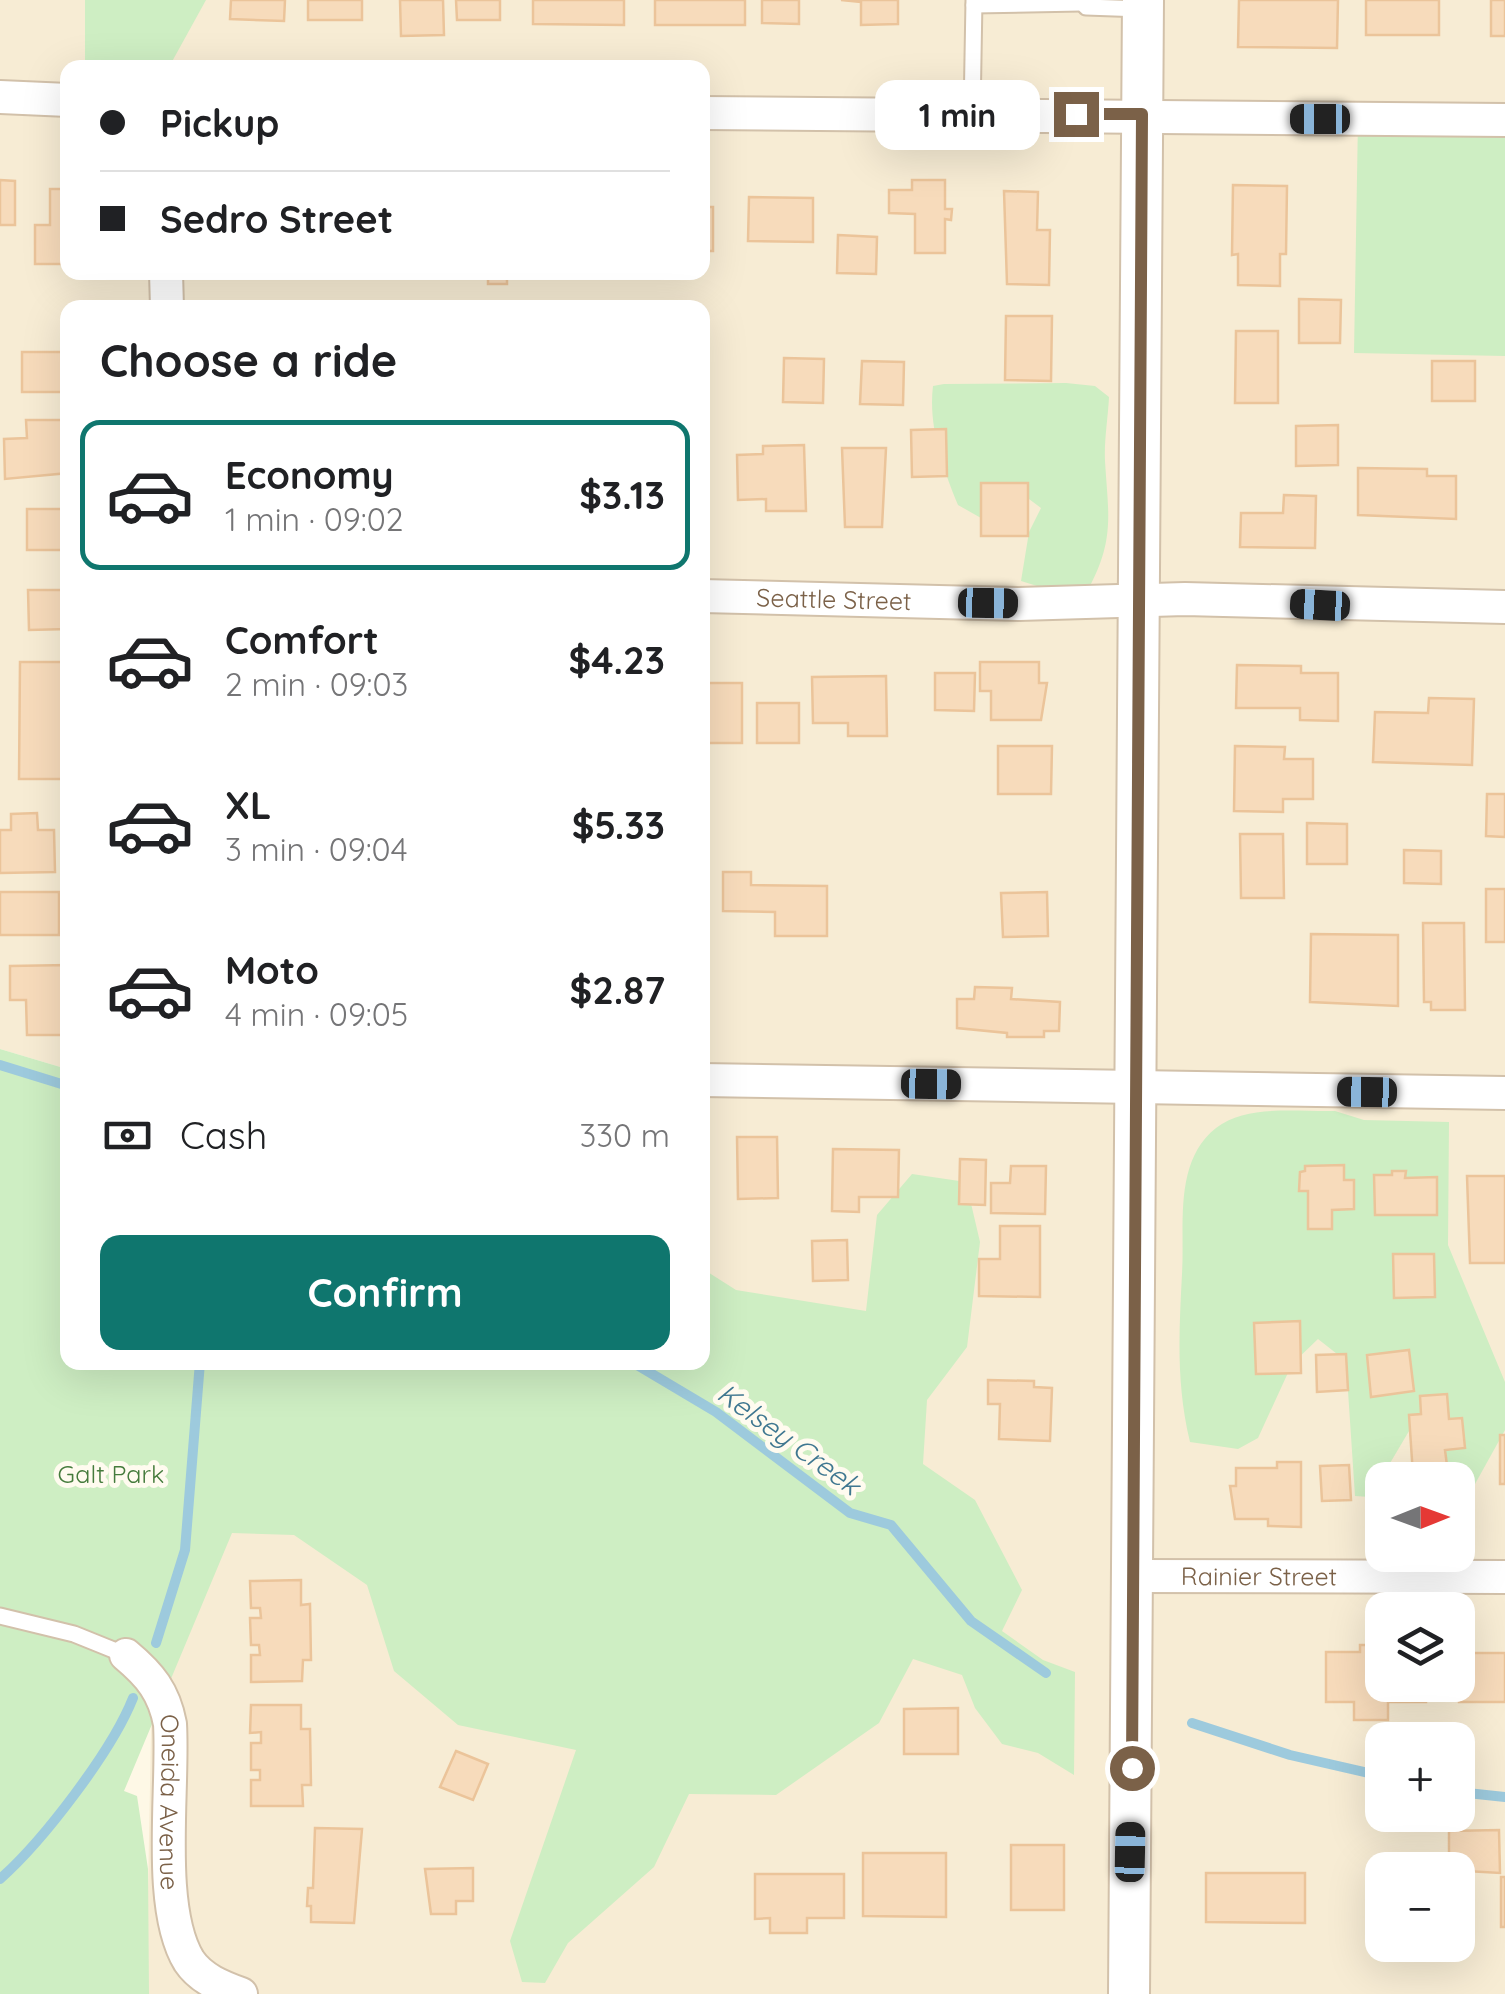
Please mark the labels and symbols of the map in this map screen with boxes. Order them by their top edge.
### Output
callout: 1 min [876,79,1041,149]
route end [1054,92,1099,137]
car [1290,104,1350,134]
street label: Seattle Street [756,581,912,616]
car [958,587,1018,619]
car [1289,588,1351,622]
car [901,1068,961,1100]
car [1337,1076,1397,1108]
water label: Kelsey Creek [711,1375,870,1504]
park label: Galt Park [58,1458,164,1489]
north arrow [1365,1462,1475,1572]
street label: Rainier Street [1181,1560,1337,1592]
street label: Oneida Avenue [153,1711,187,1891]
route start [1110,1746,1155,1791]
car [1114,1822,1146,1882]

